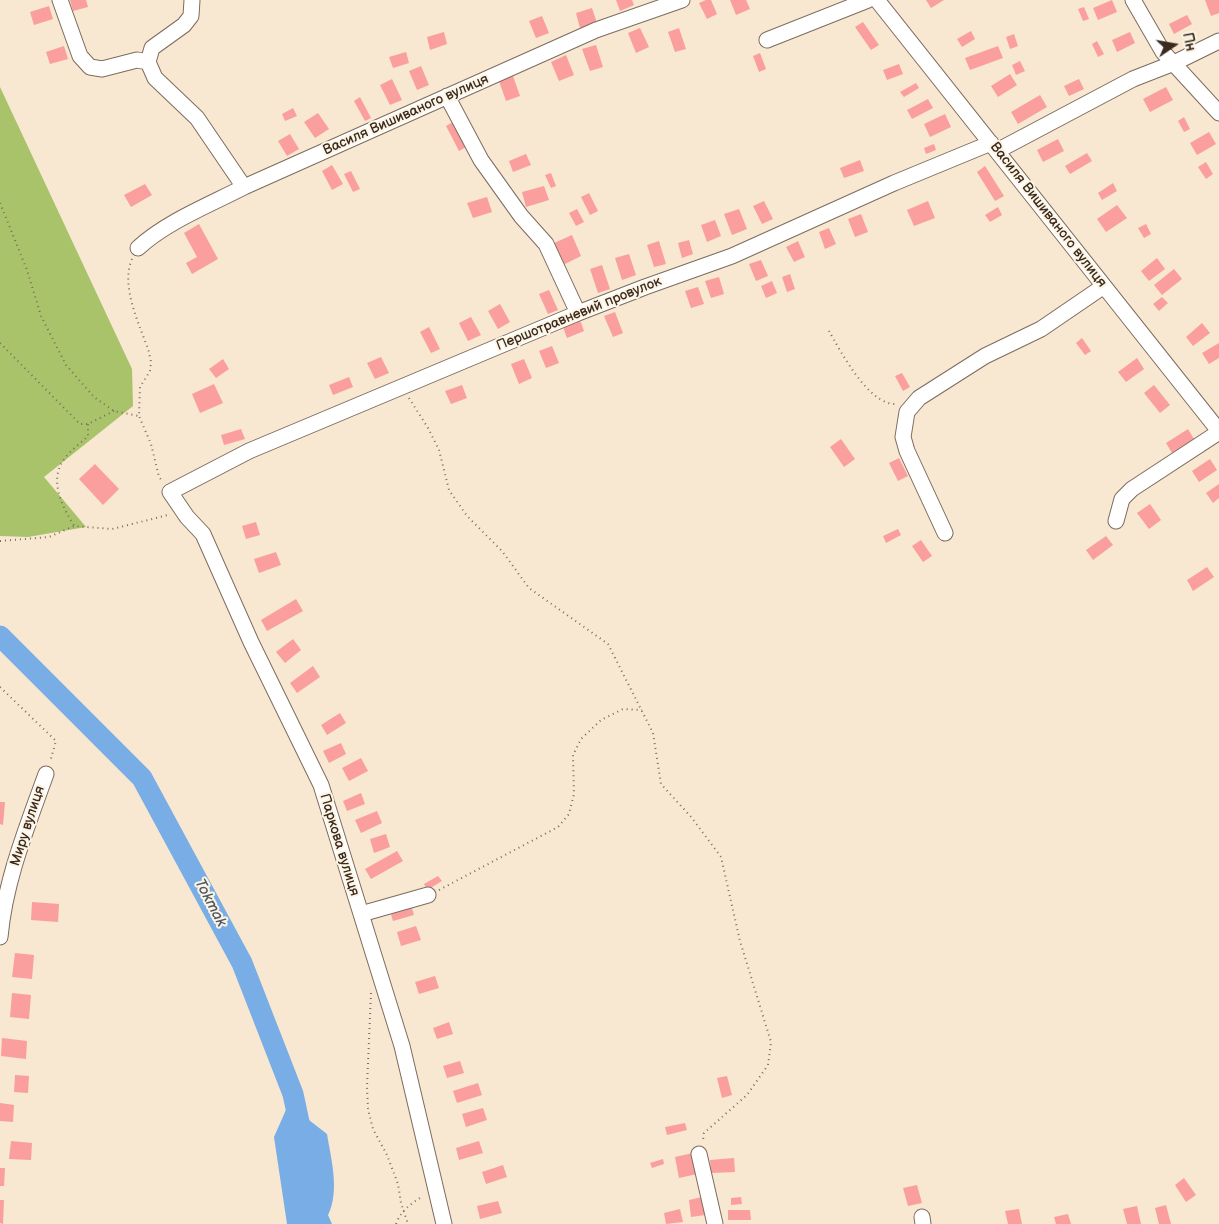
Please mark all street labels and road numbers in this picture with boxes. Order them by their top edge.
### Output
street label: Василя Вишиваного вулиця [321,71,491,159]
street label: Василя Вишиваного вулиця [986,139,1110,291]
street label: Першотравневий провулок [494,273,664,355]
street label: Миру вулиця [7,784,49,868]
street label: Паркова вулиця [315,792,363,898]

